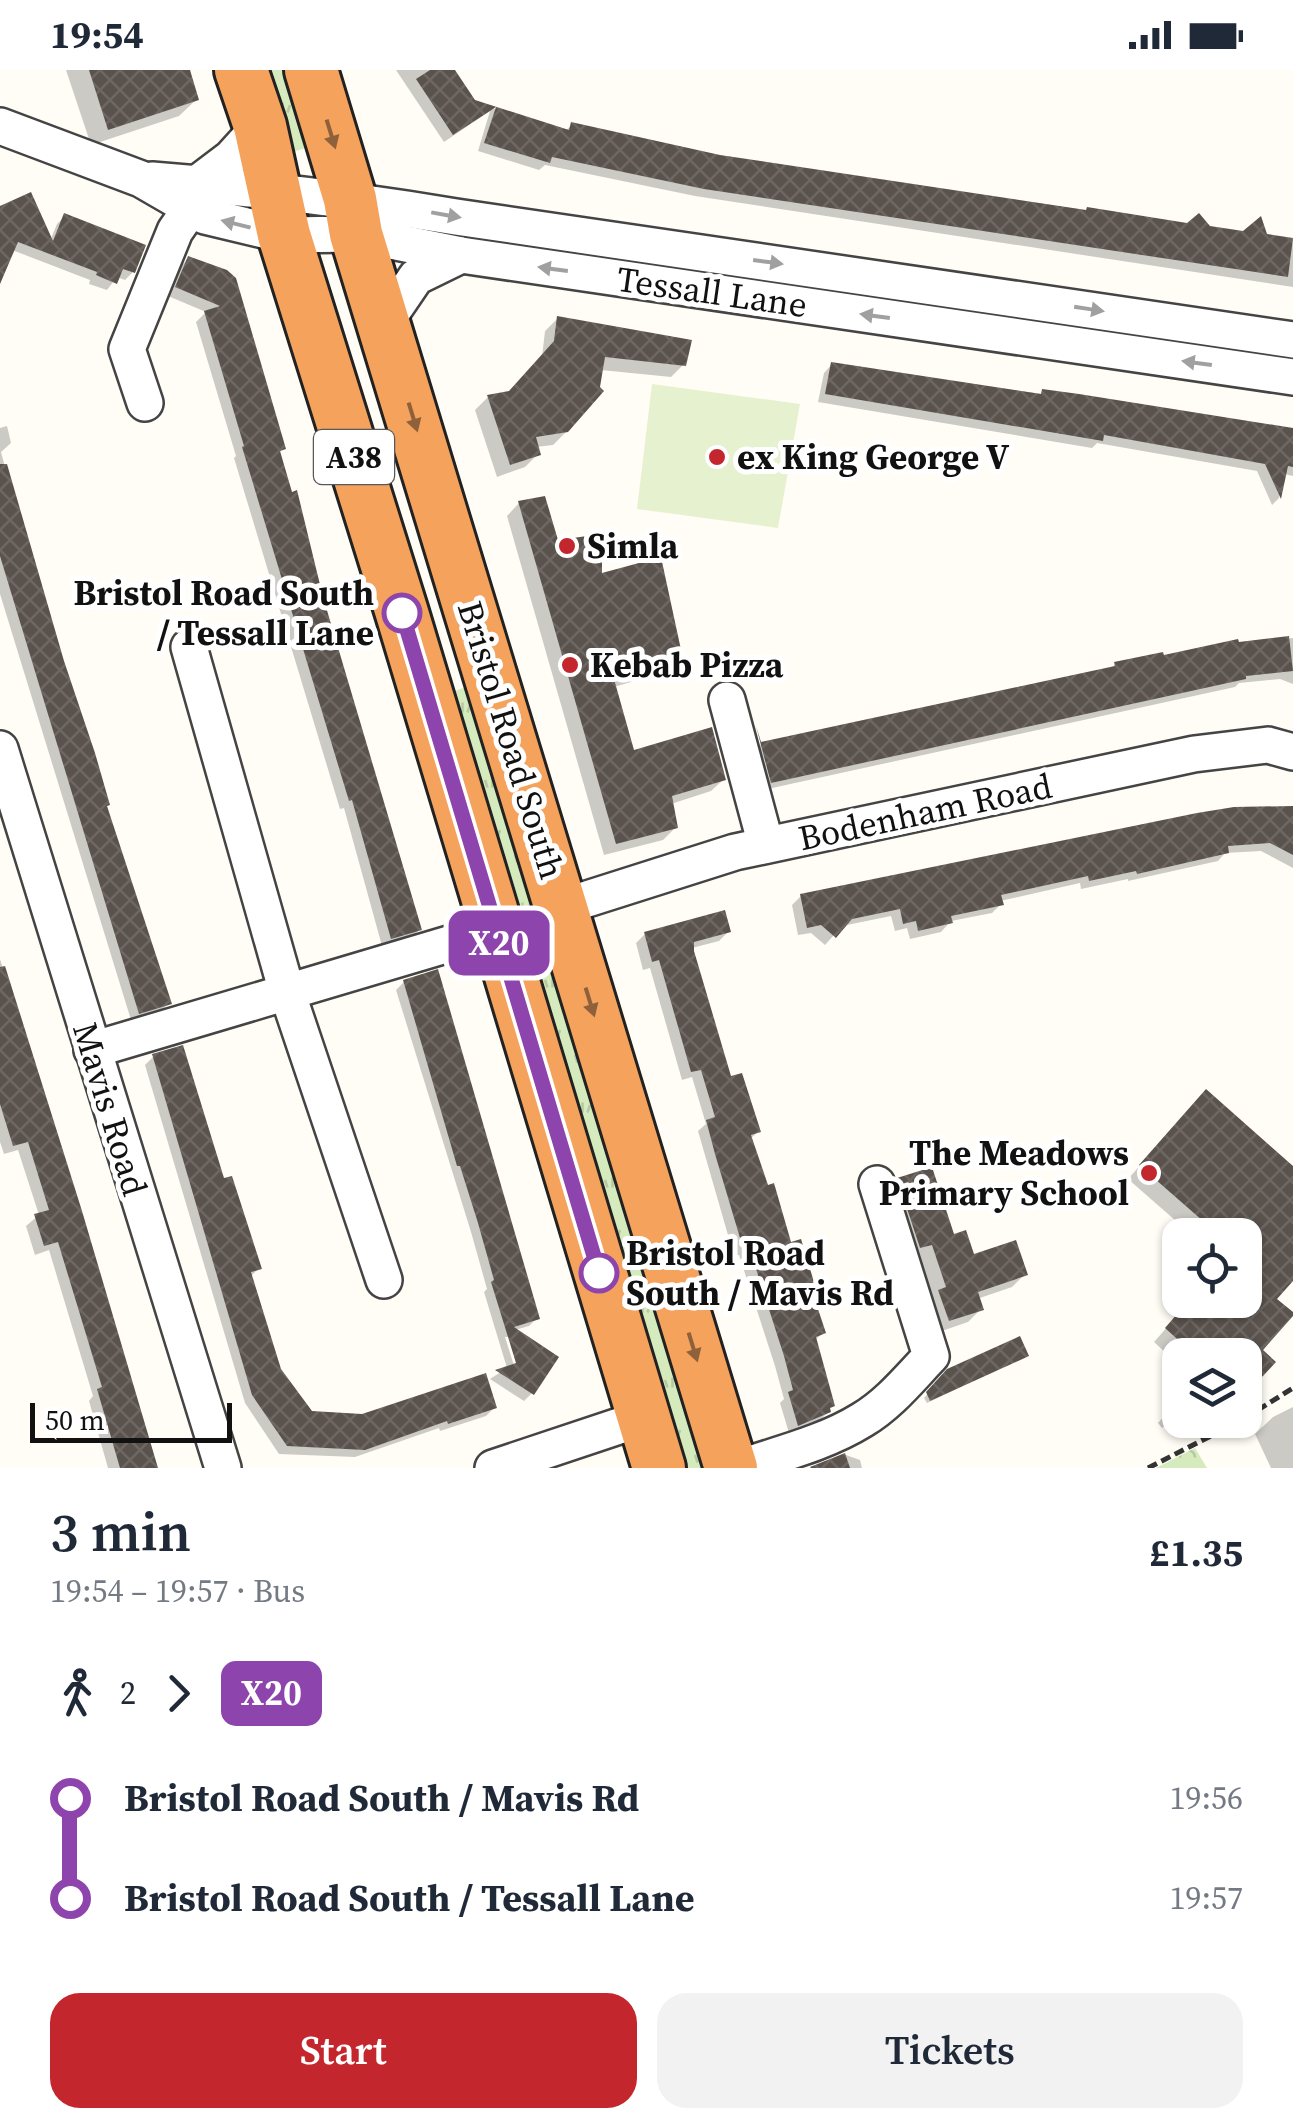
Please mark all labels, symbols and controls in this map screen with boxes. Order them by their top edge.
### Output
text: 19:54 [50,9,144,61]
one-way arrow [324,119,339,149]
one-way arrow [431,208,462,223]
one-way arrow [220,216,251,231]
one-way arrow [752,254,784,270]
street label: Tessall Lane [614,255,810,329]
one-way arrow [537,260,569,276]
one-way arrow [1074,302,1105,317]
one-way arrow [859,307,890,323]
one-way arrow [1180,355,1212,371]
one-way arrow [406,402,421,433]
road number: A38 [314,430,394,484]
place label: ex King George V [737,433,1010,481]
marker: ex King George V [706,446,728,468]
place label: Simla [587,522,679,570]
marker: Simla [556,535,578,557]
place label: Bristol Road South / Tessall Lane [73,569,374,657]
marker: Bristol Road South / Tessall Lane [383,594,421,632]
street label: Bristol Road South [446,595,576,885]
place label: Kebab Pizza [590,641,784,689]
marker: Kebab Pizza [559,654,581,676]
street label: Bodenham Road [794,762,1056,862]
line badge: X20 [442,910,556,976]
text: X20 [469,919,529,967]
one-way arrow [583,987,598,1018]
street label: Mavis Road [61,1017,159,1202]
place label: The Meadows Primary School [879,1129,1129,1217]
marker: The Meadows Primary School [1138,1162,1160,1184]
map controls [1162,1218,1262,1438]
button: locate [1162,1218,1262,1318]
place label: Bristol Road South / Mavis Rd [626,1229,894,1317]
marker: Bristol Road South / Mavis Rd [580,1254,618,1292]
one-way arrow [686,1333,701,1363]
button: layers [1162,1338,1262,1438]
scale bar [30,1398,232,1442]
text: 50 m [45,1401,105,1439]
text: 3 min [50,1494,191,1569]
text: £1.35 [1149,1527,1243,1579]
text: 19:54 – 19:57 · Bus [50,1569,305,1613]
icon: walk [50,1666,105,1721]
icon: forward [151,1666,206,1721]
text: X20 [241,1669,302,1717]
text: 2 [120,1671,136,1715]
text: Bristol Road South / Mavis Rd [124,1772,639,1824]
text: 19:56 [1169,1776,1243,1820]
text: Bristol Road South / Tessall Lane [124,1872,695,1924]
text: 19:57 [1169,1876,1243,1920]
button: Start [50,1993,637,2108]
button: Tickets [657,1993,1243,2108]

